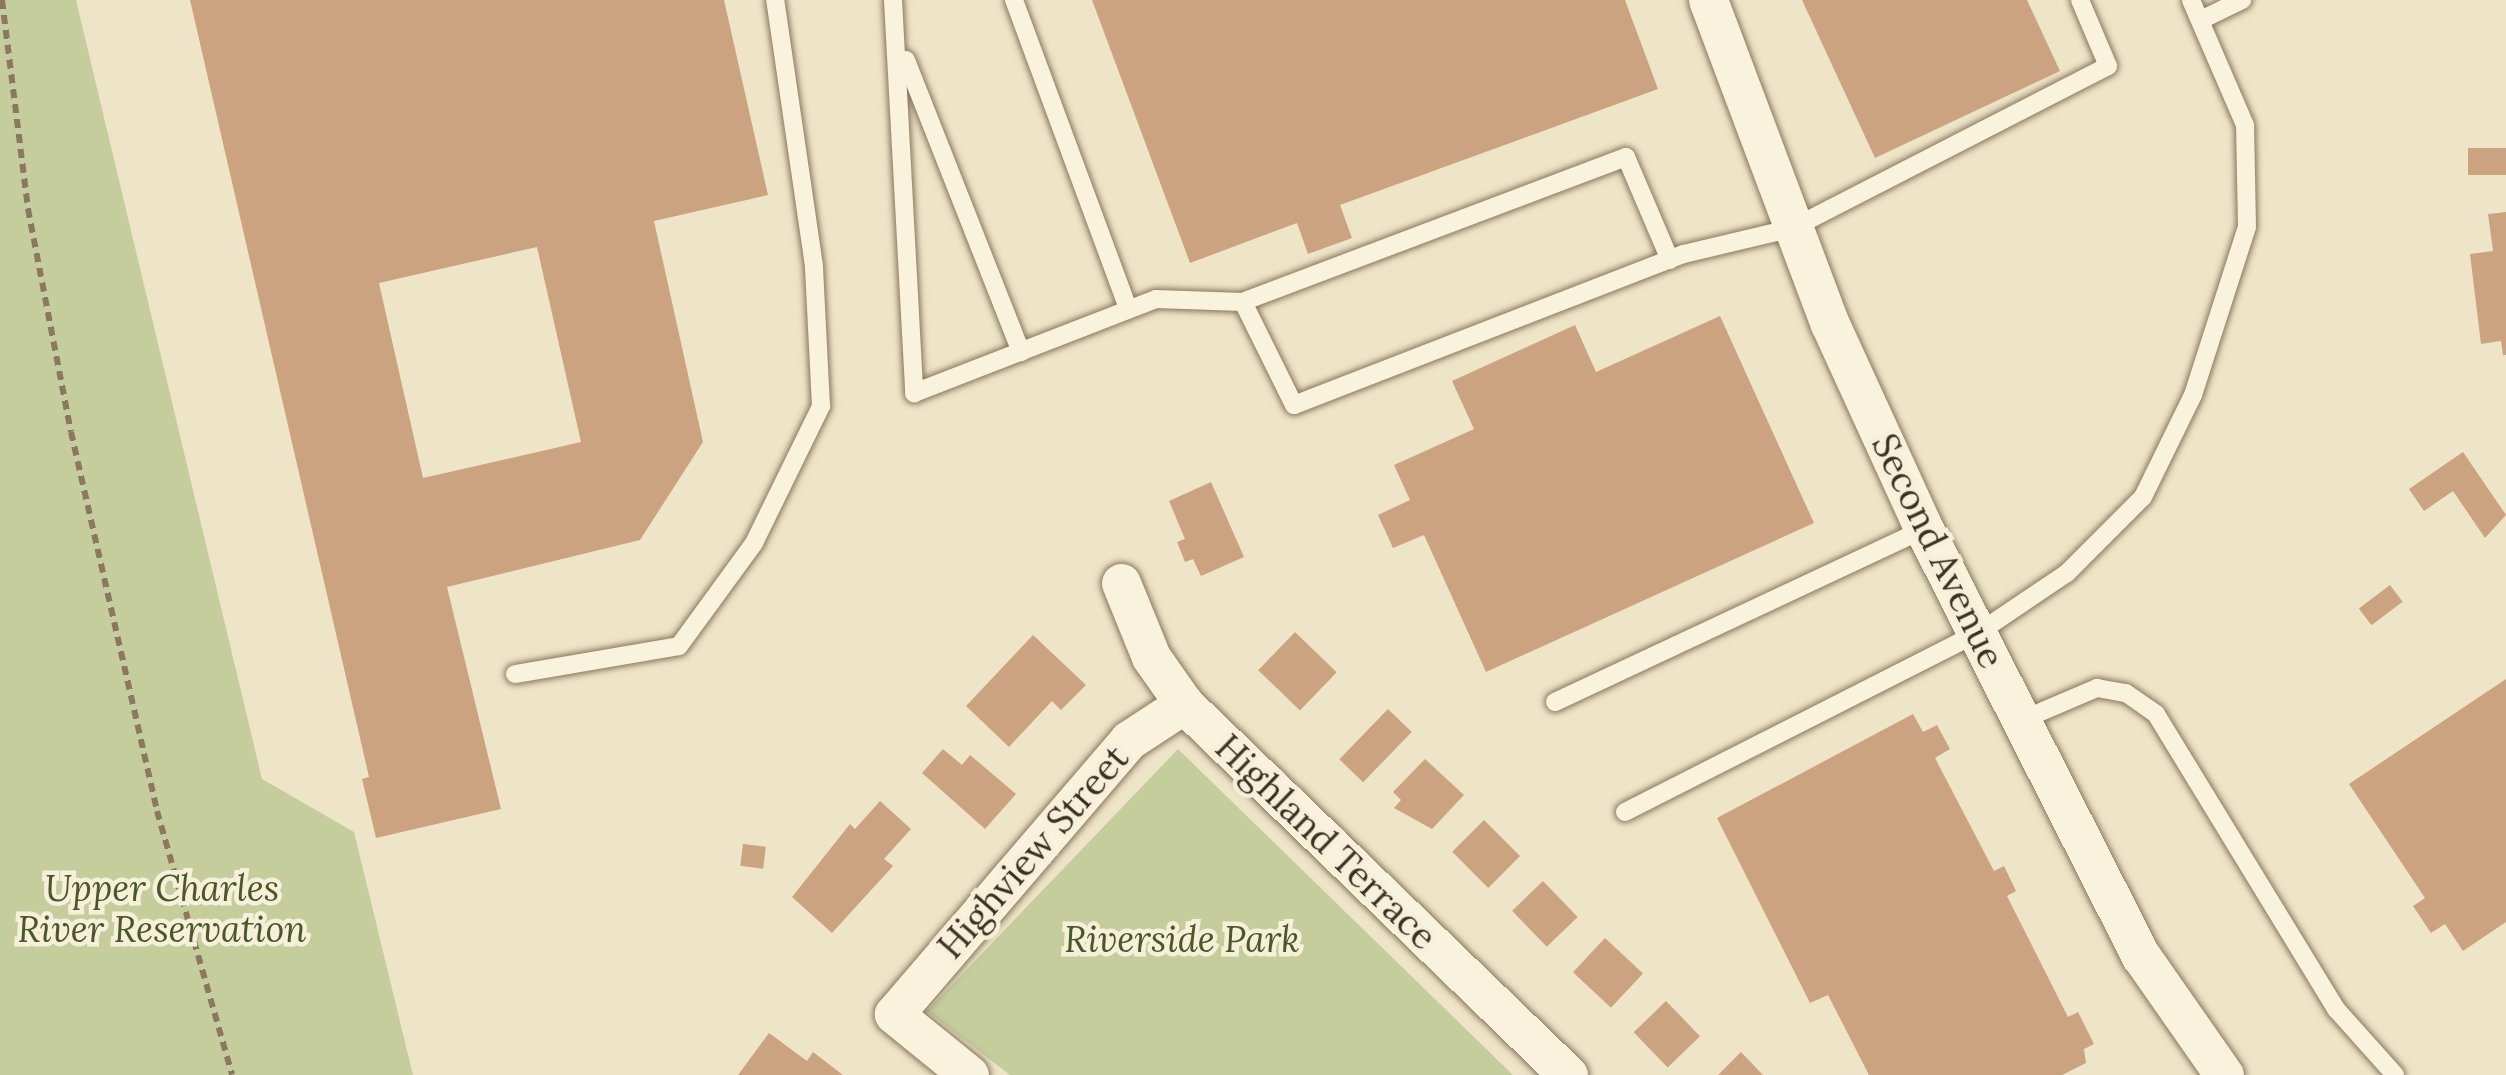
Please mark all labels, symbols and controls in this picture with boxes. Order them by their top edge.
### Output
street label: Second Avenue [1863,427,2013,675]
street label: Highland Terrace [1207,726,1445,958]
street label: Highview Street [929,737,1137,967]
park label: Upper Charles River Reservation [18,866,306,951]
park label: Riverside Park [1064,918,1300,962]

